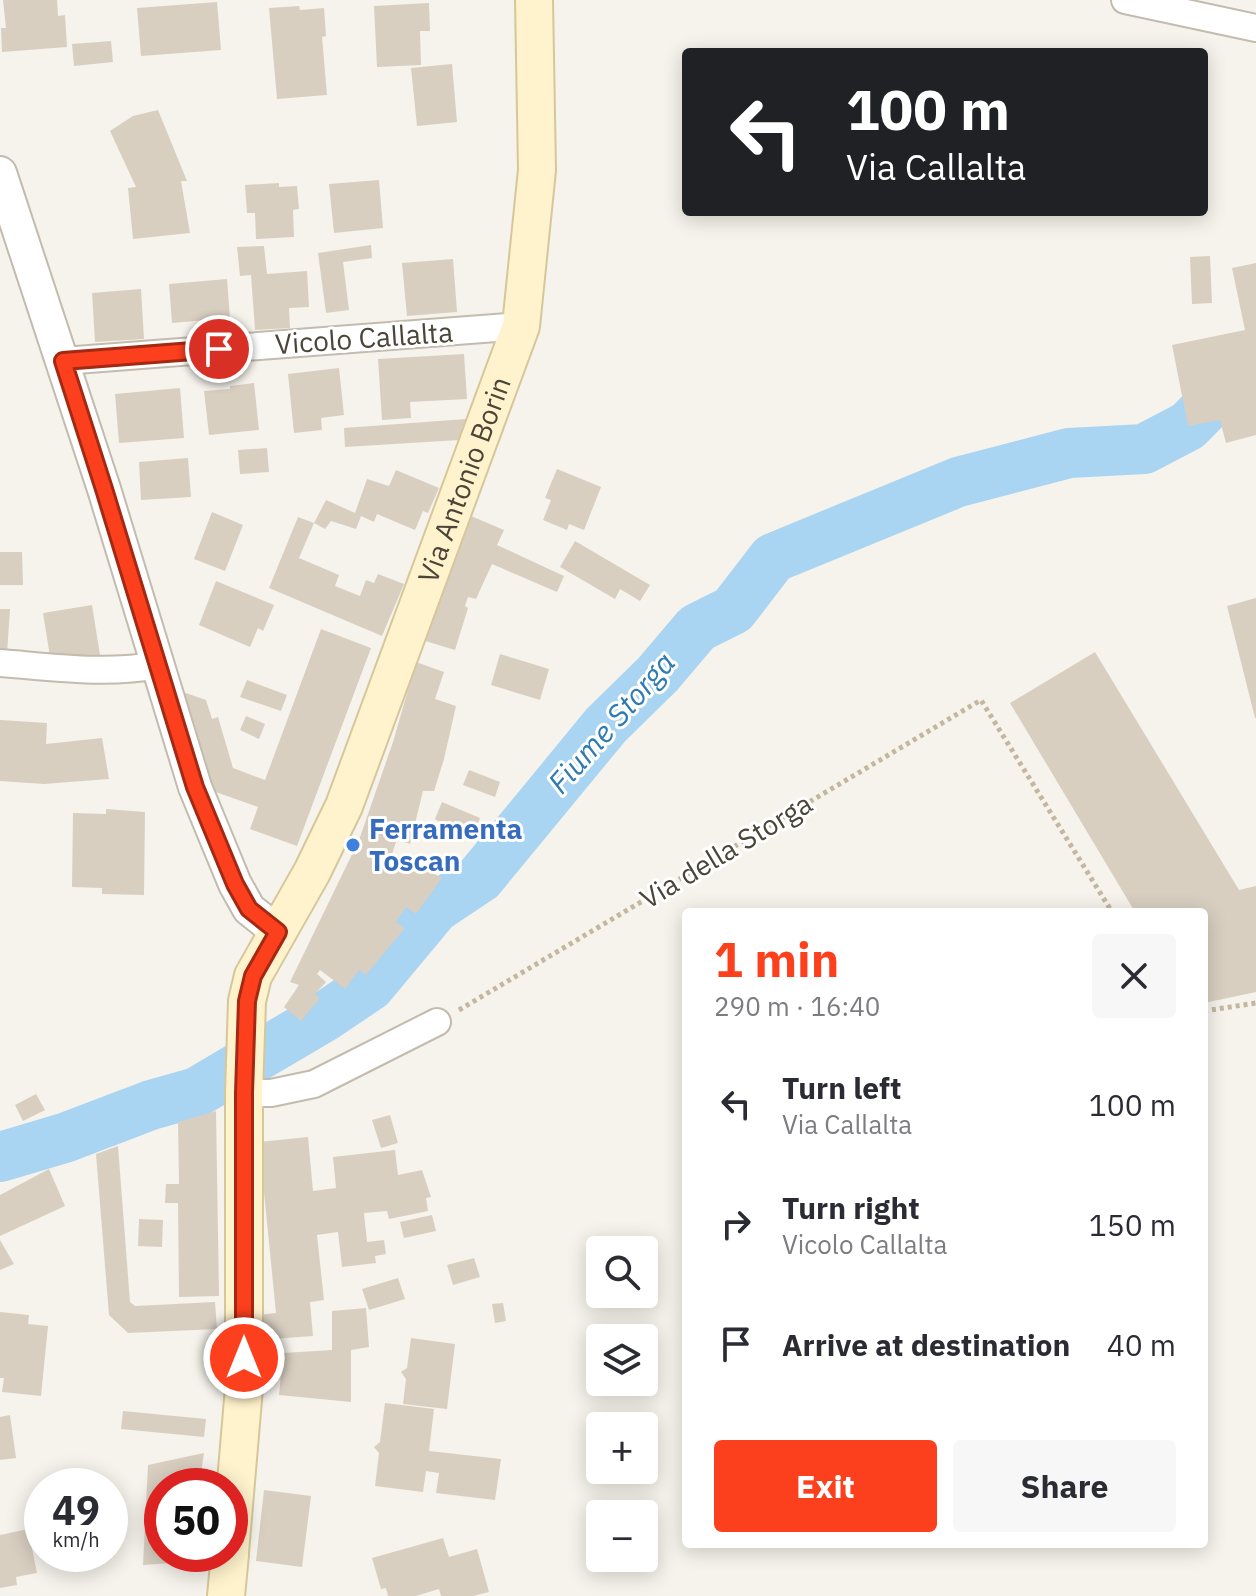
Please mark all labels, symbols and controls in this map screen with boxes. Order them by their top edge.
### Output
text: 100 m [846,73,1010,145]
icon: left [714,80,818,184]
text: Via Callalta [846,143,1026,190]
street label: Vicolo Callalta [274,313,454,362]
pin [185,315,253,383]
icon: arrive [197,327,241,371]
street label: Via Antonio Borin [409,371,519,588]
water label: Fiume Storga [539,643,683,801]
street label: Via della Storga [633,785,819,917]
place label: Ferramenta Toscan [369,810,523,879]
marker: Ferramenta Toscan [344,836,362,854]
text: 1 min [714,928,839,990]
button: close [1092,934,1176,1018]
text: 290 m · 16:40 [714,989,880,1023]
text: Turn left [782,1068,901,1107]
icon: left [714,1082,758,1126]
text: 100 m [1089,1085,1176,1124]
text: Via Callalta [782,1107,912,1141]
text: Turn right [782,1188,920,1227]
icon: right [714,1202,758,1246]
text: 150 m [1089,1205,1176,1244]
text: Vicolo Callalta [782,1227,947,1261]
map controls [586,1236,658,1572]
button: search [586,1236,658,1308]
position arrow [202,1316,286,1400]
icon: arrive [714,1322,758,1366]
button: layers [586,1324,658,1396]
text: Arrive at destination [782,1325,1070,1364]
text: 40 m [1107,1325,1176,1364]
button: + [586,1412,658,1484]
button: Exit [714,1440,937,1532]
button: Share [953,1440,1176,1532]
speed limit sign: 50 [144,1468,248,1572]
text: 49 [52,1484,100,1536]
button: − [586,1500,658,1572]
text: km/h [52,1526,100,1553]

